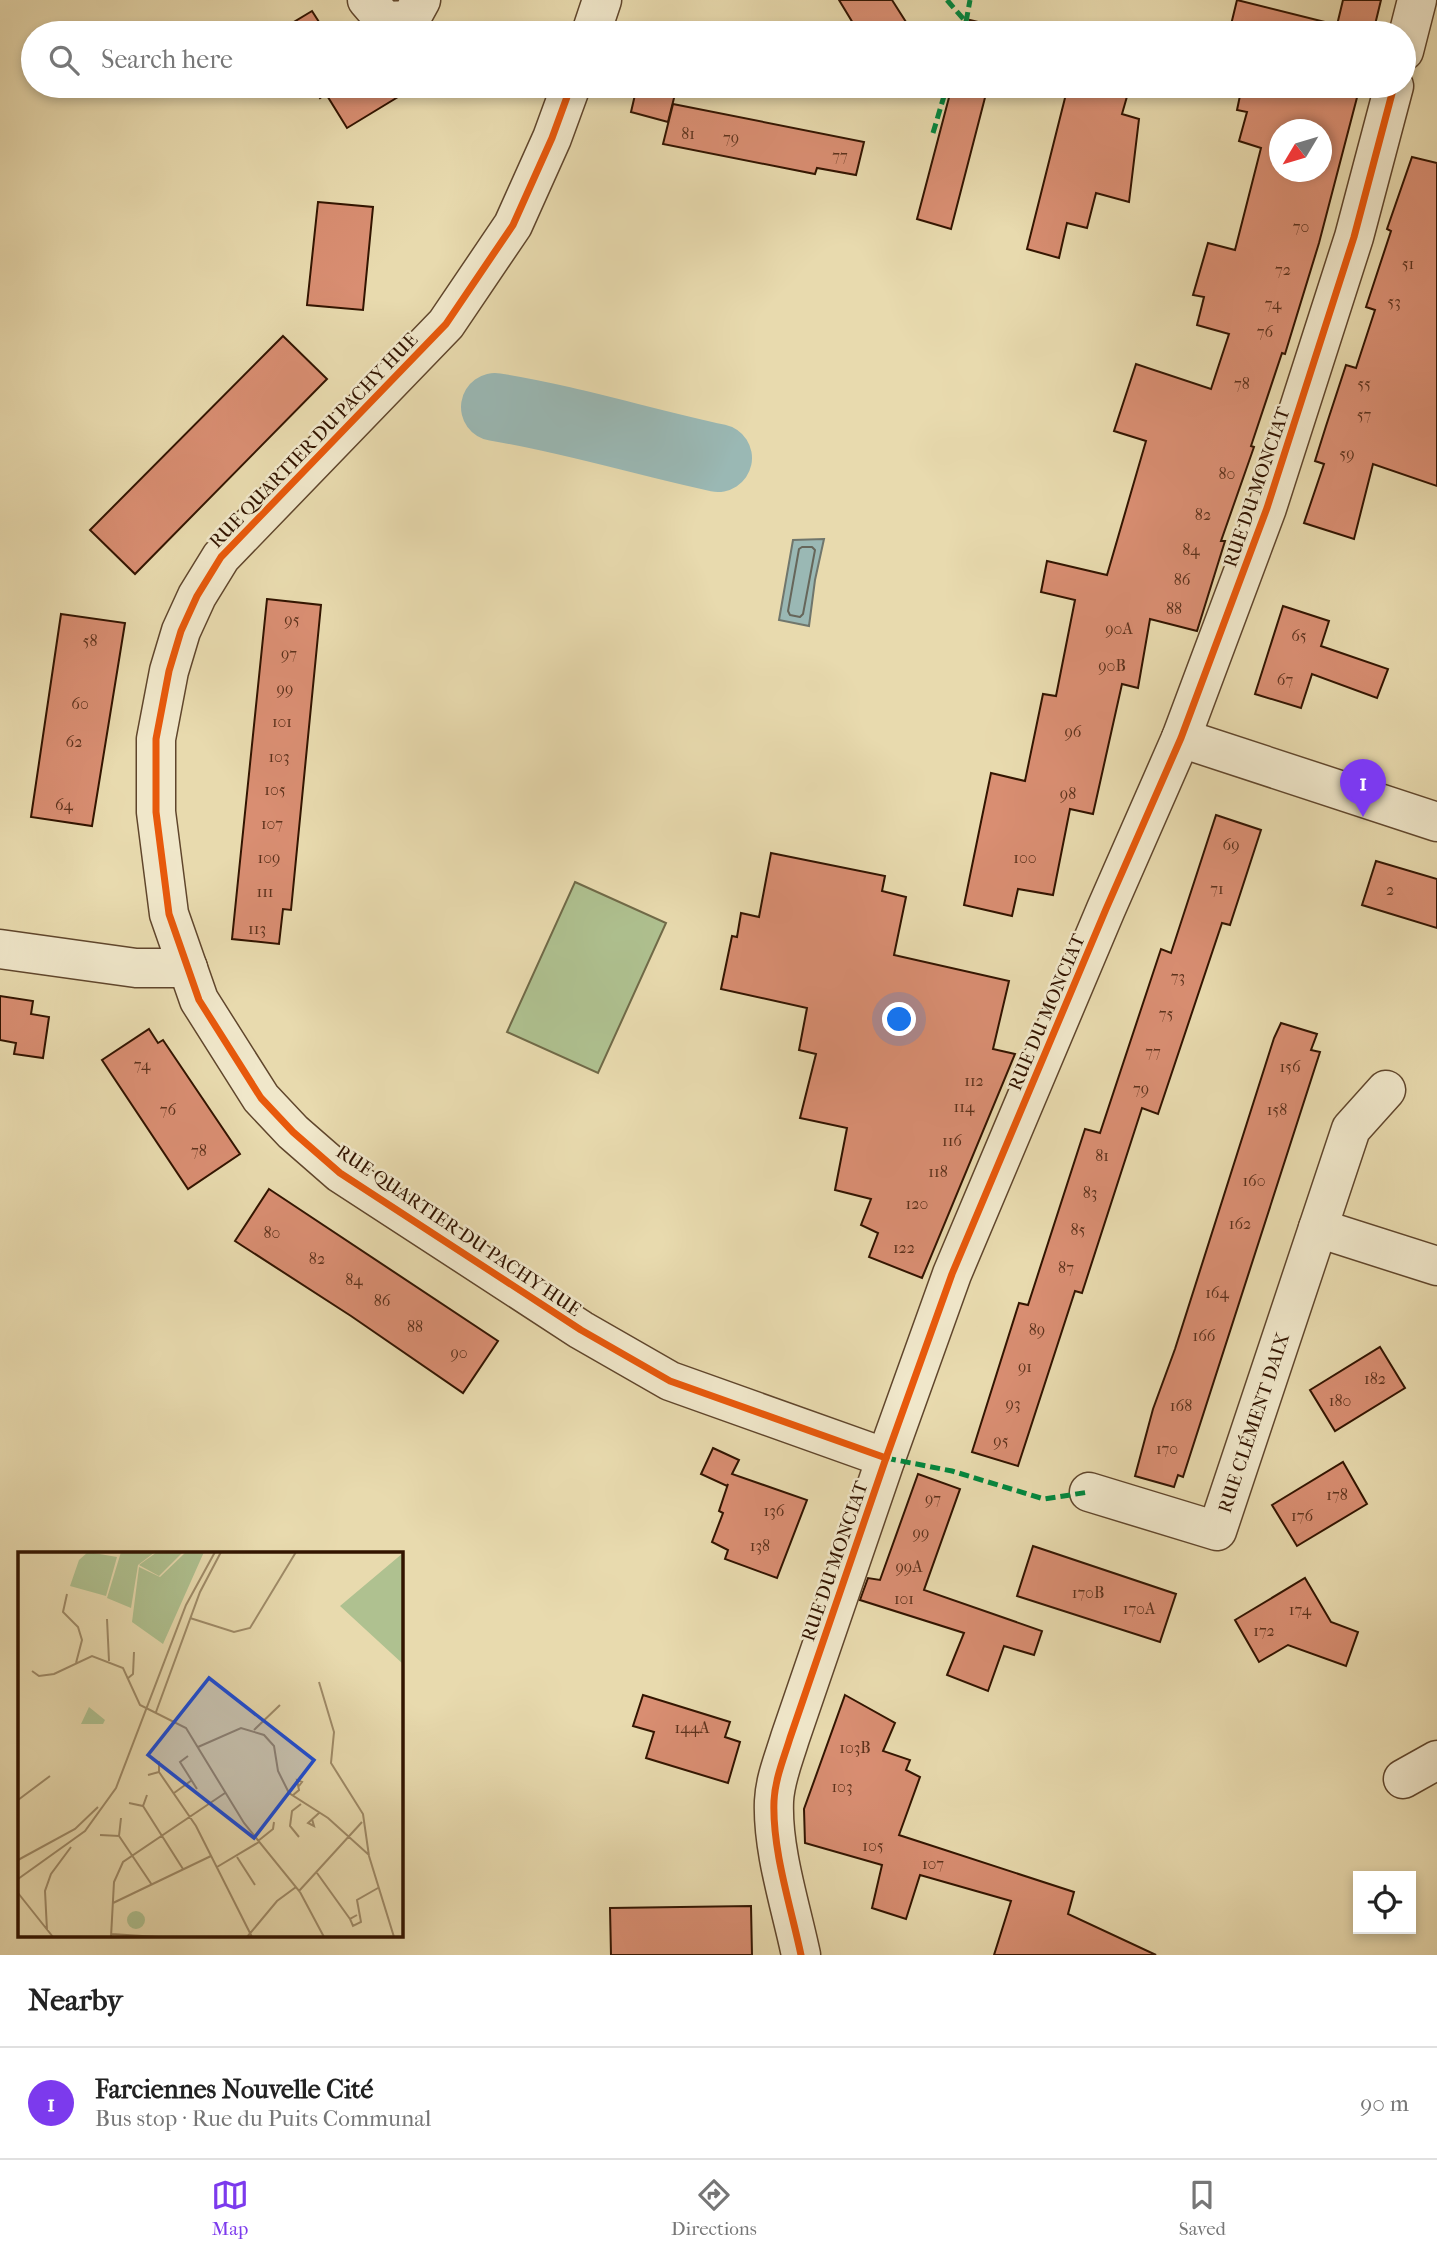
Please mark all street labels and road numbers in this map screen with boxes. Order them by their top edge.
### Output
street label: RUE QUARTIER DU PACHY HUE [205,328,423,553]
street label: RUE DU MONCIAT [1219,404,1295,570]
street label: RUE DU MONCIAT [1004,931,1090,1094]
street label: RUE QUARTIER DU PACHY HUE [332,1141,585,1321]
street label: RUE CLÉMENT DAIX [1214,1330,1294,1516]
street label: RUE DU MONCIAT [797,1478,873,1644]

